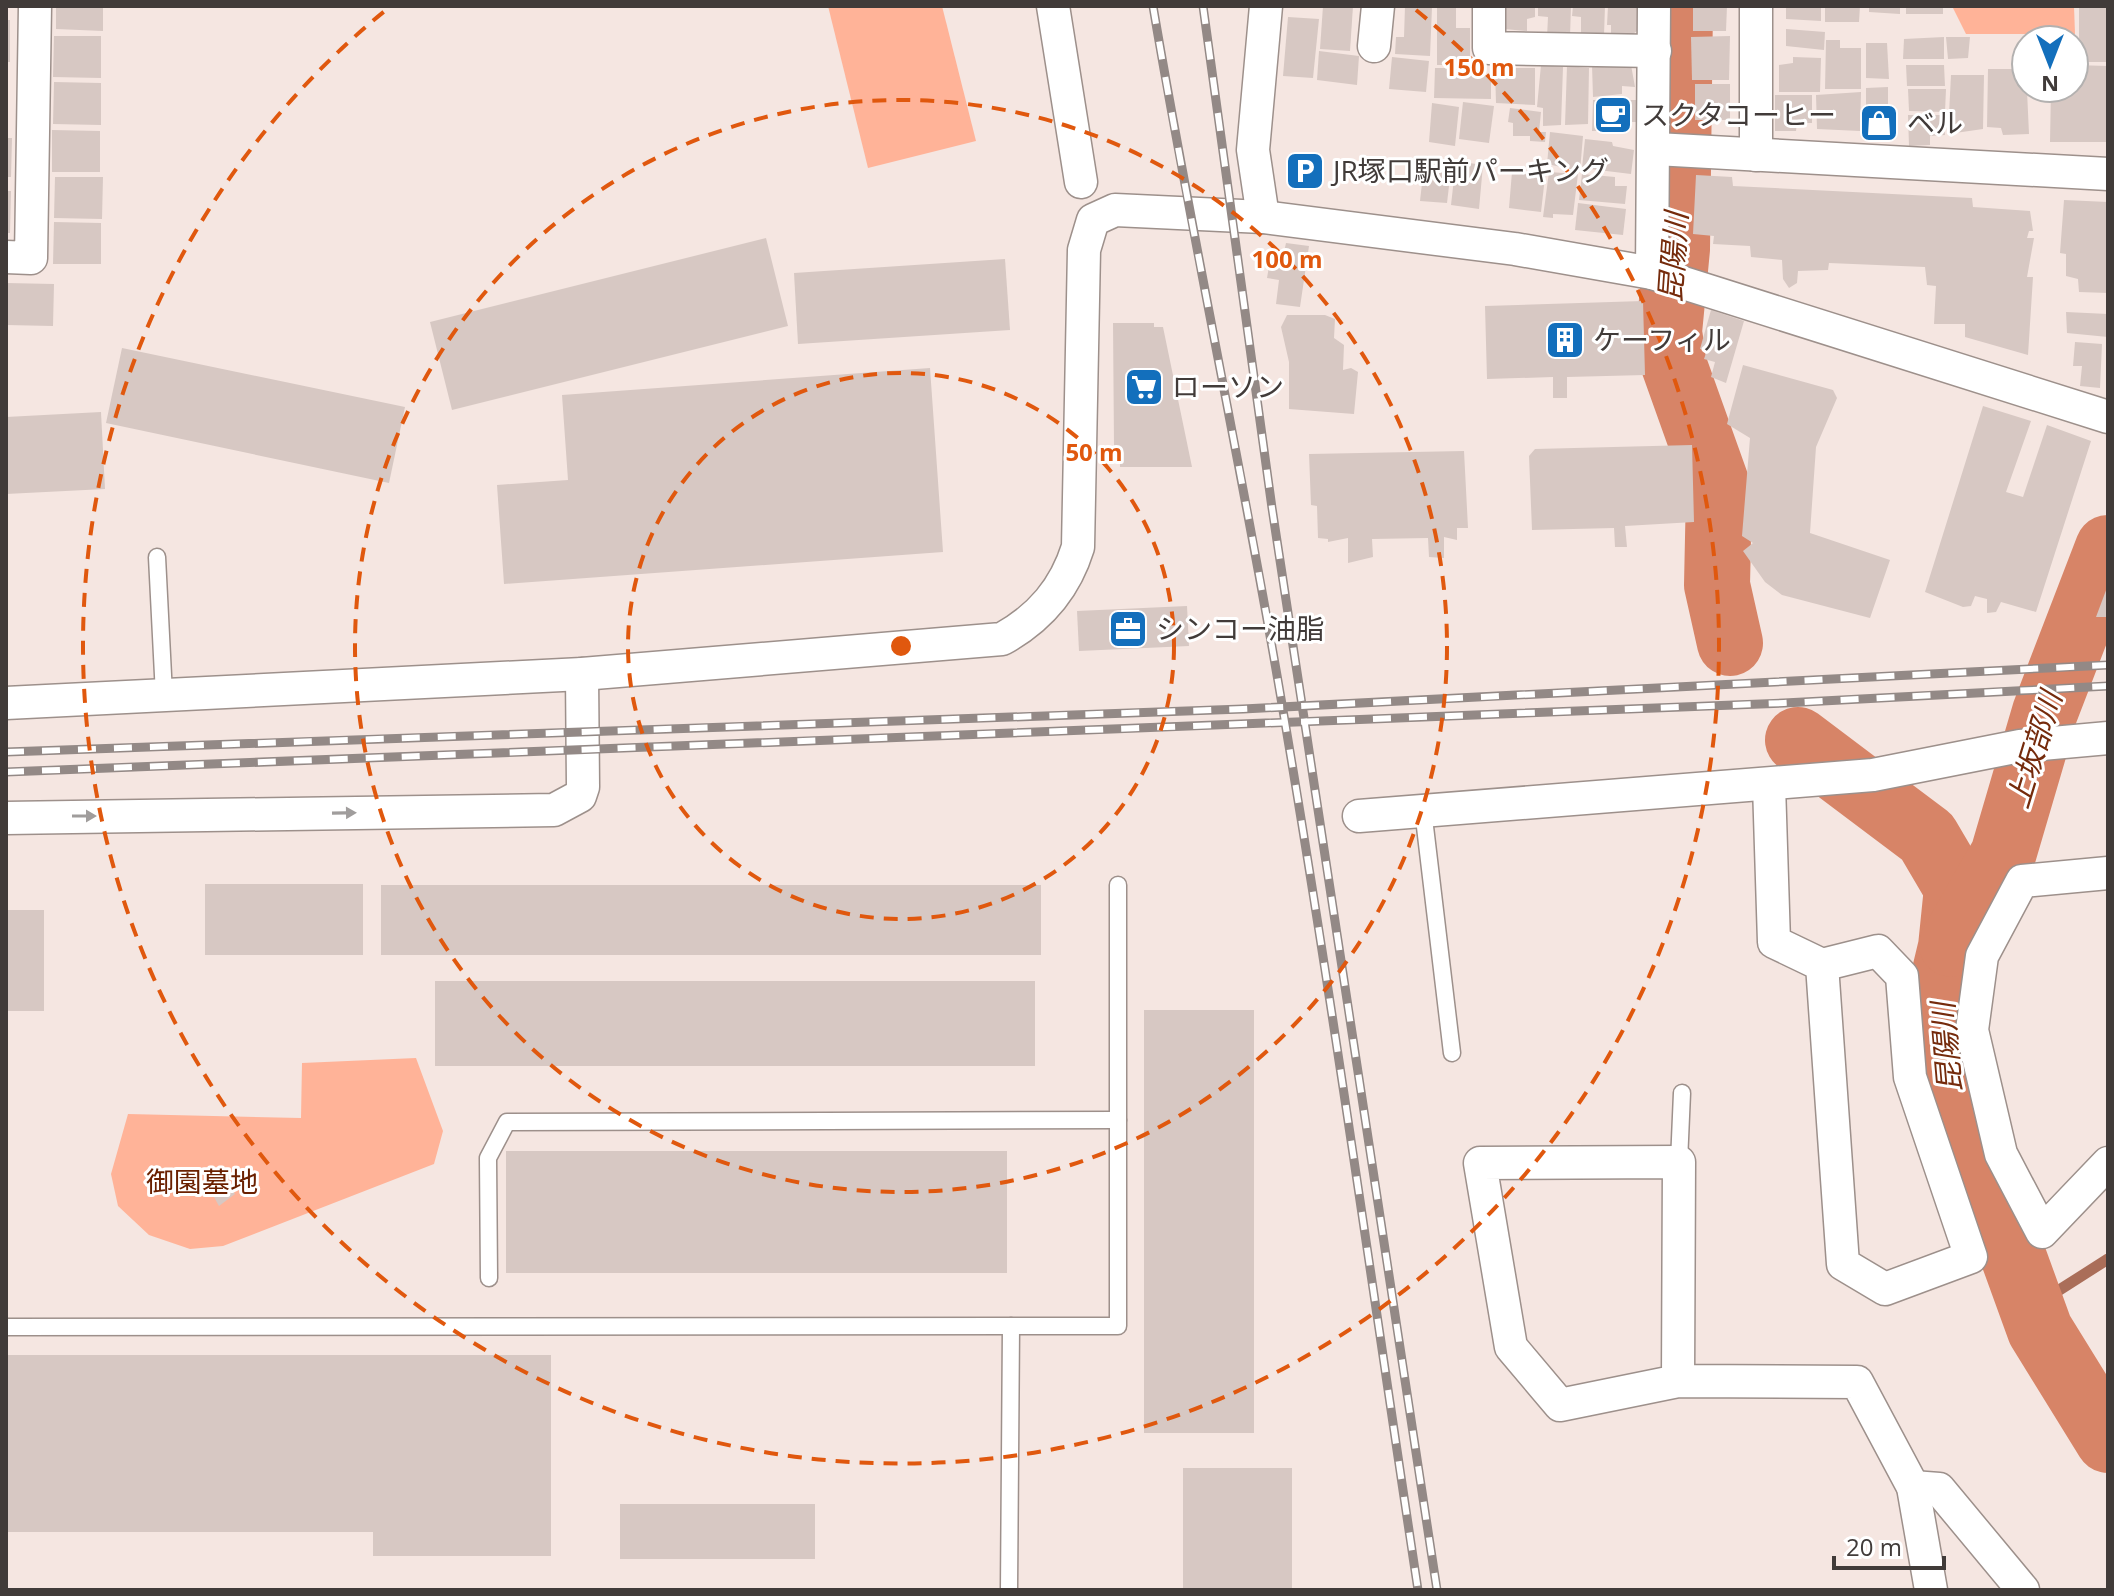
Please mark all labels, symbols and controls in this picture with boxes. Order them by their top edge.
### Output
north arrow [2010,24,2090,104]
text: 150 m [1444,50,1514,83]
text: N [2041,70,2059,100]
cafe icon: スクタコーヒー [1592,94,1634,136]
place label: スクタコーヒー [1641,95,1836,133]
shop icon: ベル [1858,102,1900,144]
place label: ベル [1907,103,1963,141]
parking icon: JR塚口駅前パーキング [1284,150,1326,192]
place label: JR塚口駅前パーキング [1330,151,1609,189]
water label: 昆陽川 [1649,208,1696,303]
text: 100 m [1252,242,1322,275]
building icon: ケーフィル [1544,319,1586,361]
place label: ケーフィル [1593,320,1731,358]
supermarket icon: ローソン [1123,366,1165,408]
place label: ローソン [1172,367,1284,405]
text: 50 m [1065,435,1123,468]
office icon: シンコー油脂 [1107,608,1149,650]
place label: シンコー油脂 [1156,609,1324,647]
centre of rings [887,632,915,660]
water label: 上坂部川 [1996,683,2072,813]
one-way arrow [332,807,357,819]
one-way arrow [72,810,97,823]
water label: 昆陽川 [1921,998,1970,1094]
park label: 御園墓地 [146,1162,258,1200]
scale bar [1834,1520,1944,1570]
text: 20 m [1846,1530,1902,1563]

